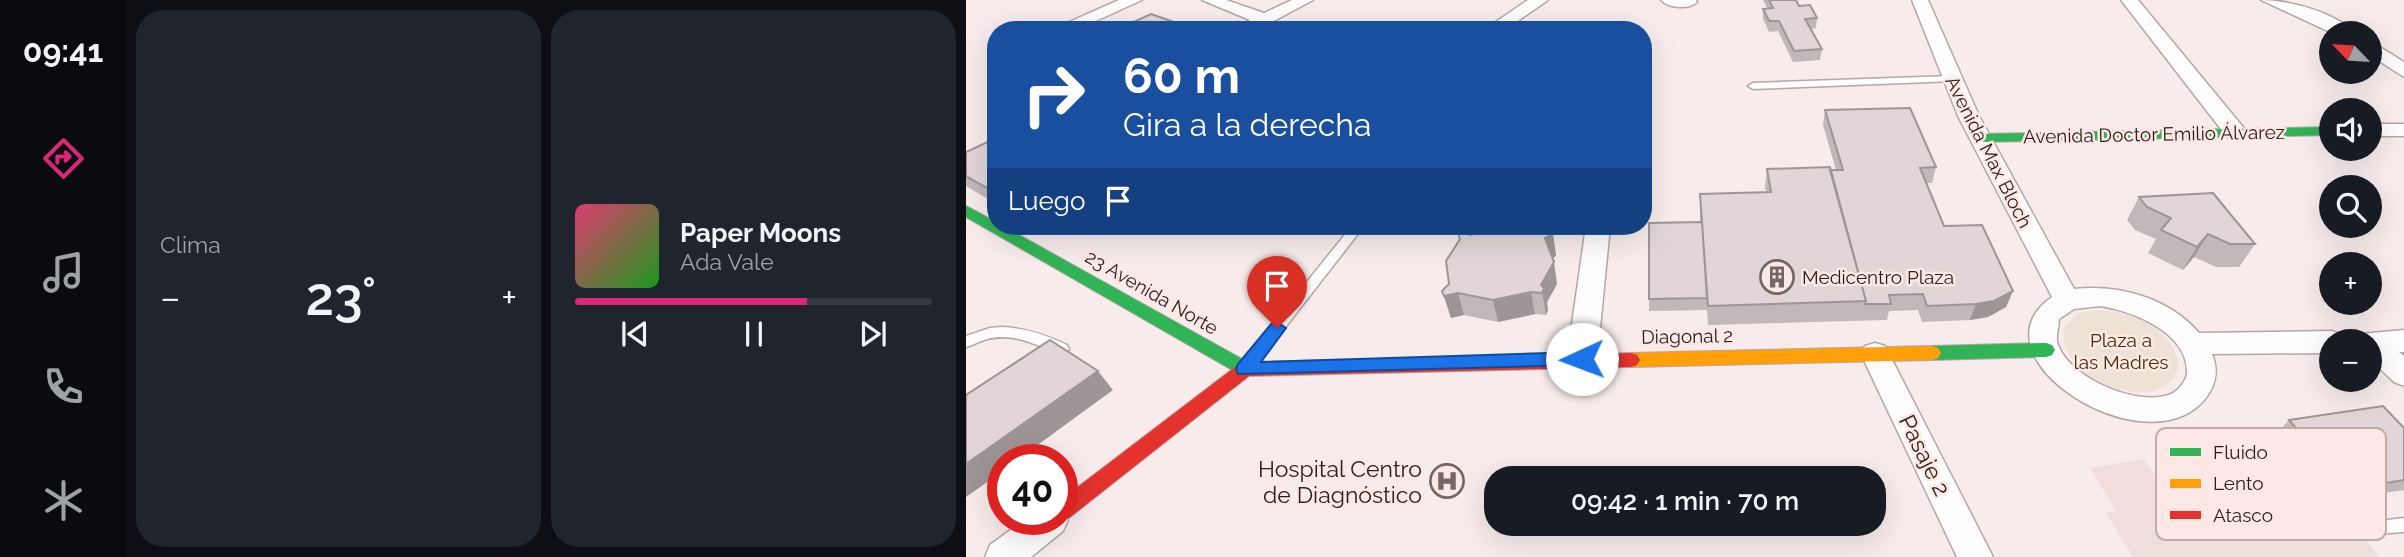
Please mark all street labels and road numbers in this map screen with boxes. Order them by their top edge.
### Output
street label: Avenida Max Bloch [1941,72,2037,232]
street label: Avenida Doctor Emilio Álvarez [2023,121,2285,147]
street label: 23 Avenida Norte [1082,245,1222,339]
street label: Diagonal 2 [1641,324,1733,348]
street label: Pasaje 2 [1894,410,1956,500]

